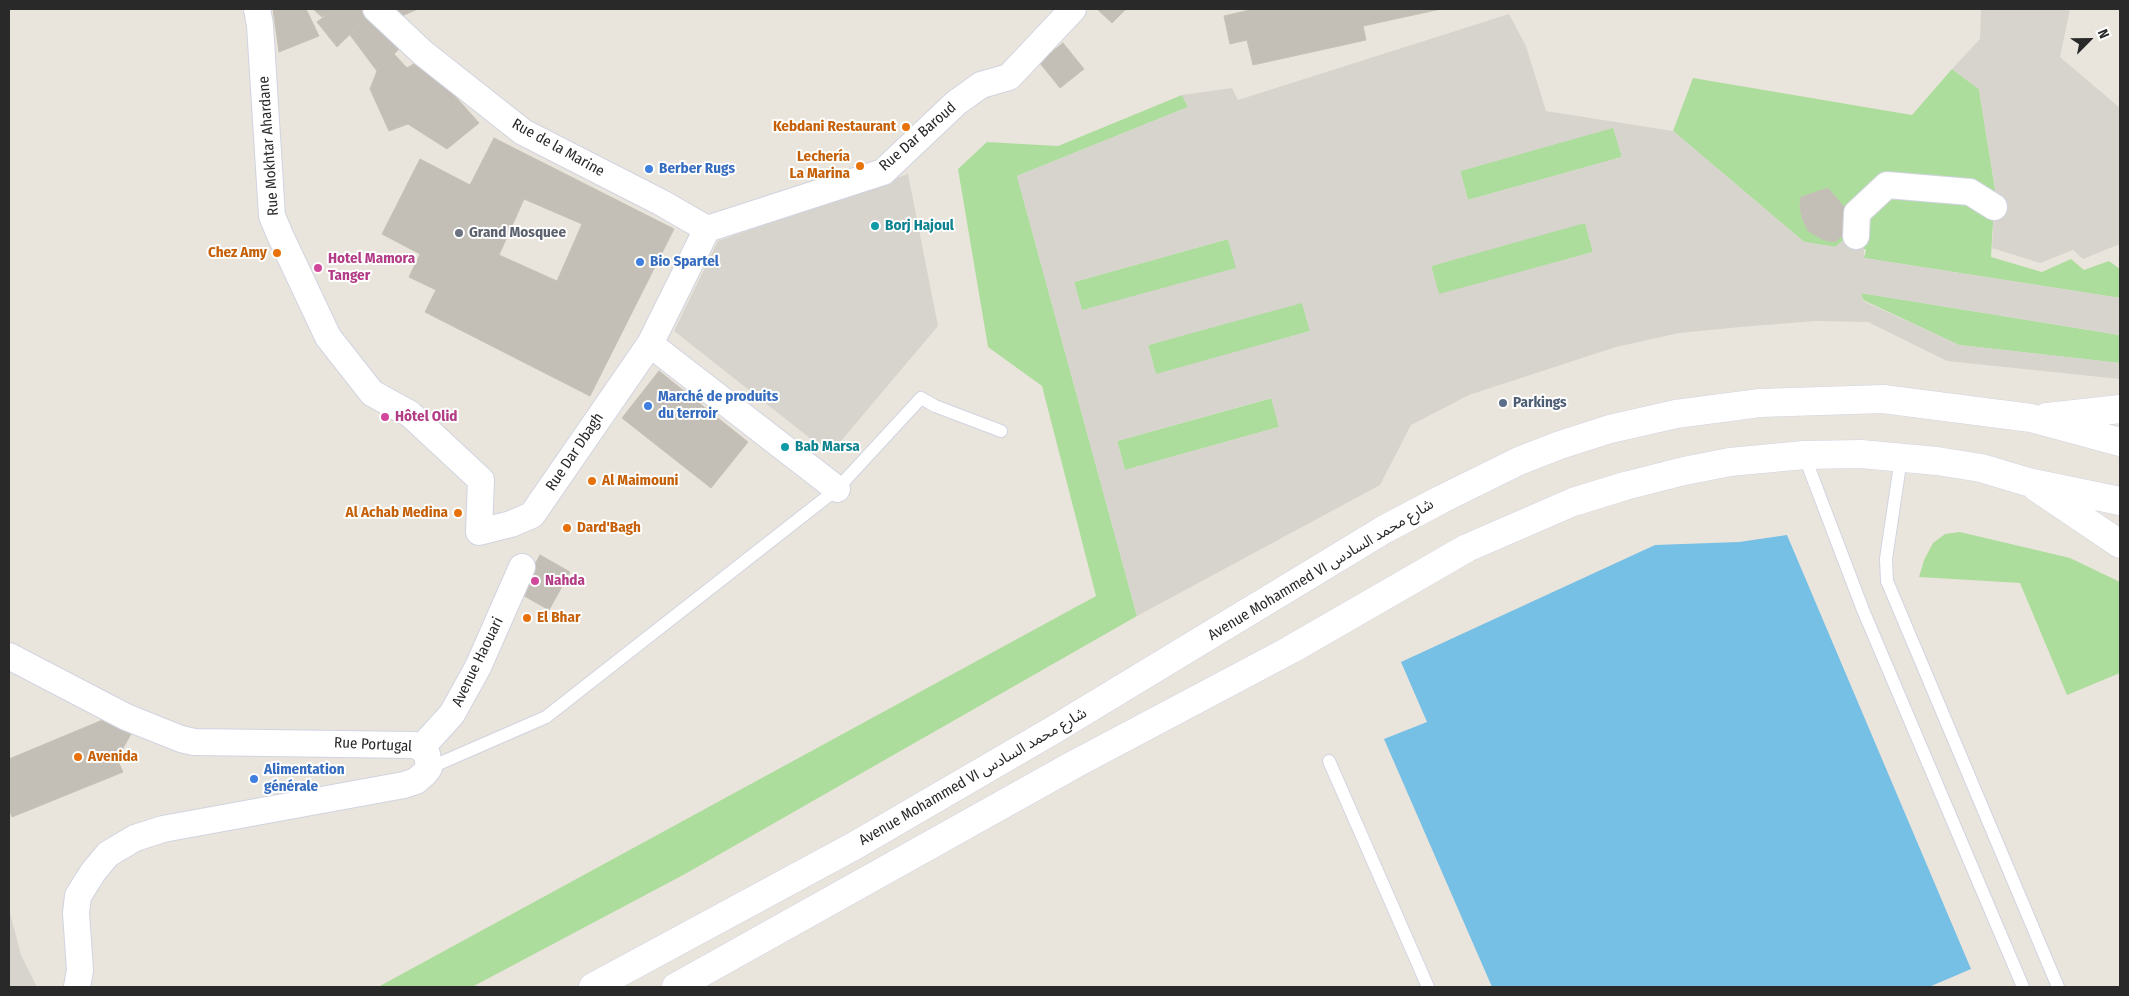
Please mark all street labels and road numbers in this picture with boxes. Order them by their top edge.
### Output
street label: Rue Mokhtar Ahardane [255,76,283,216]
street label: Rue Dar Baroud [876,99,960,175]
street label: Rue de la Marine [509,115,607,181]
street label: Rue Dar Dbagh [542,410,608,494]
street label: Avenue Mohammed VI شارع محمد السادس [1205,495,1437,645]
street label: Avenue Haouari [449,614,507,710]
street label: Avenue Mohammed VI شارع محمد السادس [856,704,1090,850]
street label: Rue Portugal [334,734,412,756]

